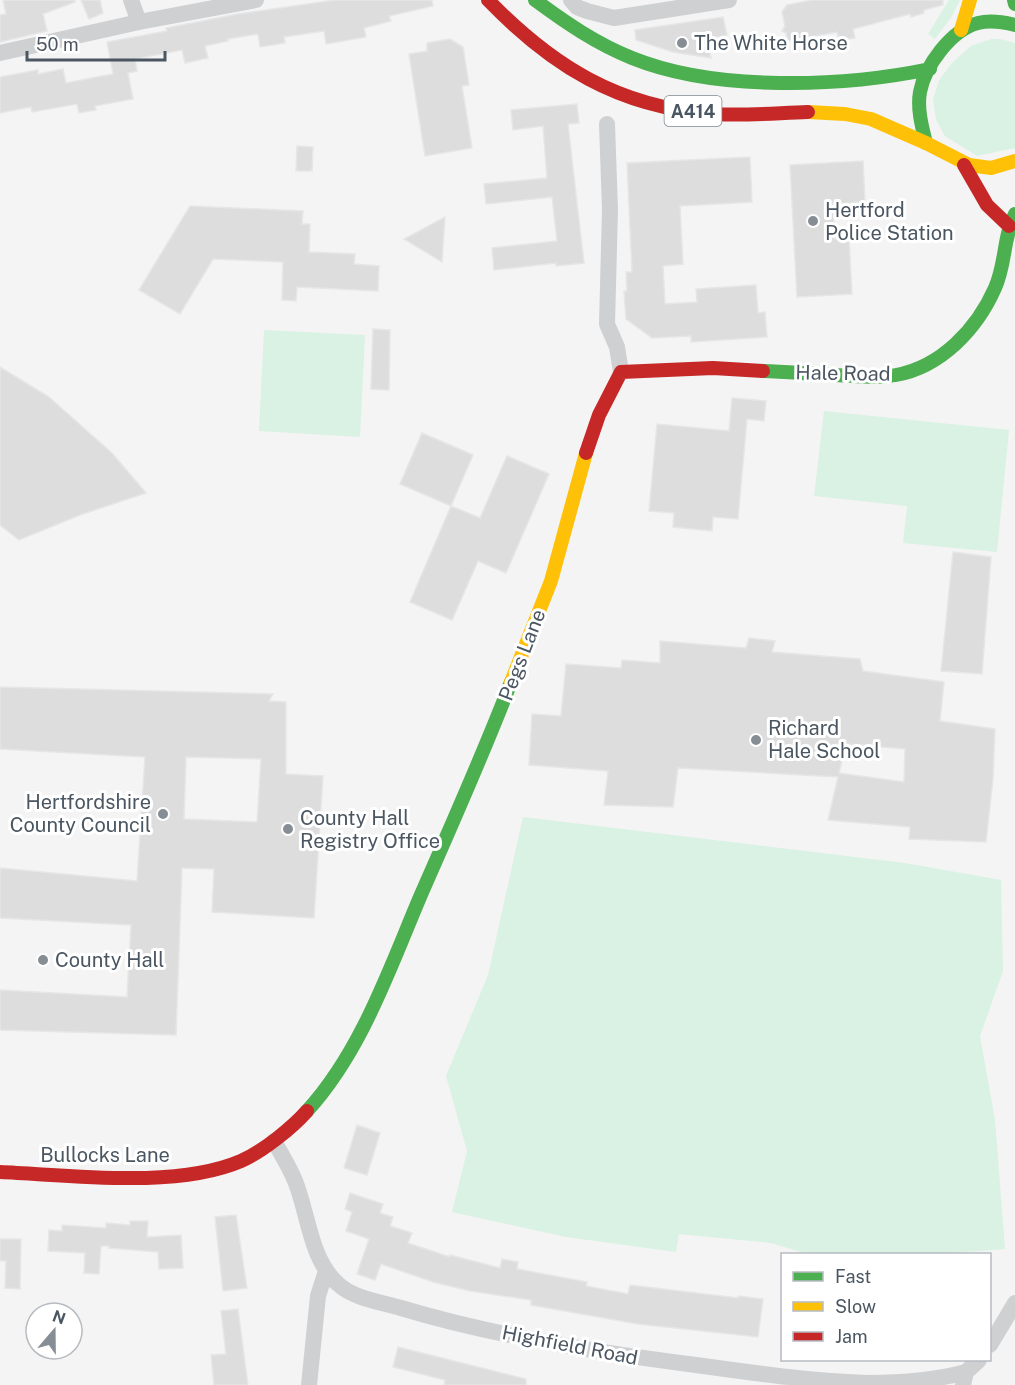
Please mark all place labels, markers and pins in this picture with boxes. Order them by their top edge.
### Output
place label: The White Horse [694,31,848,55]
marker: The White Horse [675,36,689,50]
place label: Hertford Police Station [825,198,954,245]
marker: Hertford Police Station [806,214,820,228]
place label: Richard Hale School [768,716,880,763]
marker: Richard Hale School [749,733,763,747]
place label: Hertfordshire County Council [10,790,151,837]
place label: County Hall Registry Office [300,806,440,853]
marker: Hertfordshire County Council [156,807,170,821]
marker: County Hall Registry Office [281,822,295,836]
place label: County Hall [55,948,164,972]
marker: County Hall [36,953,50,967]

